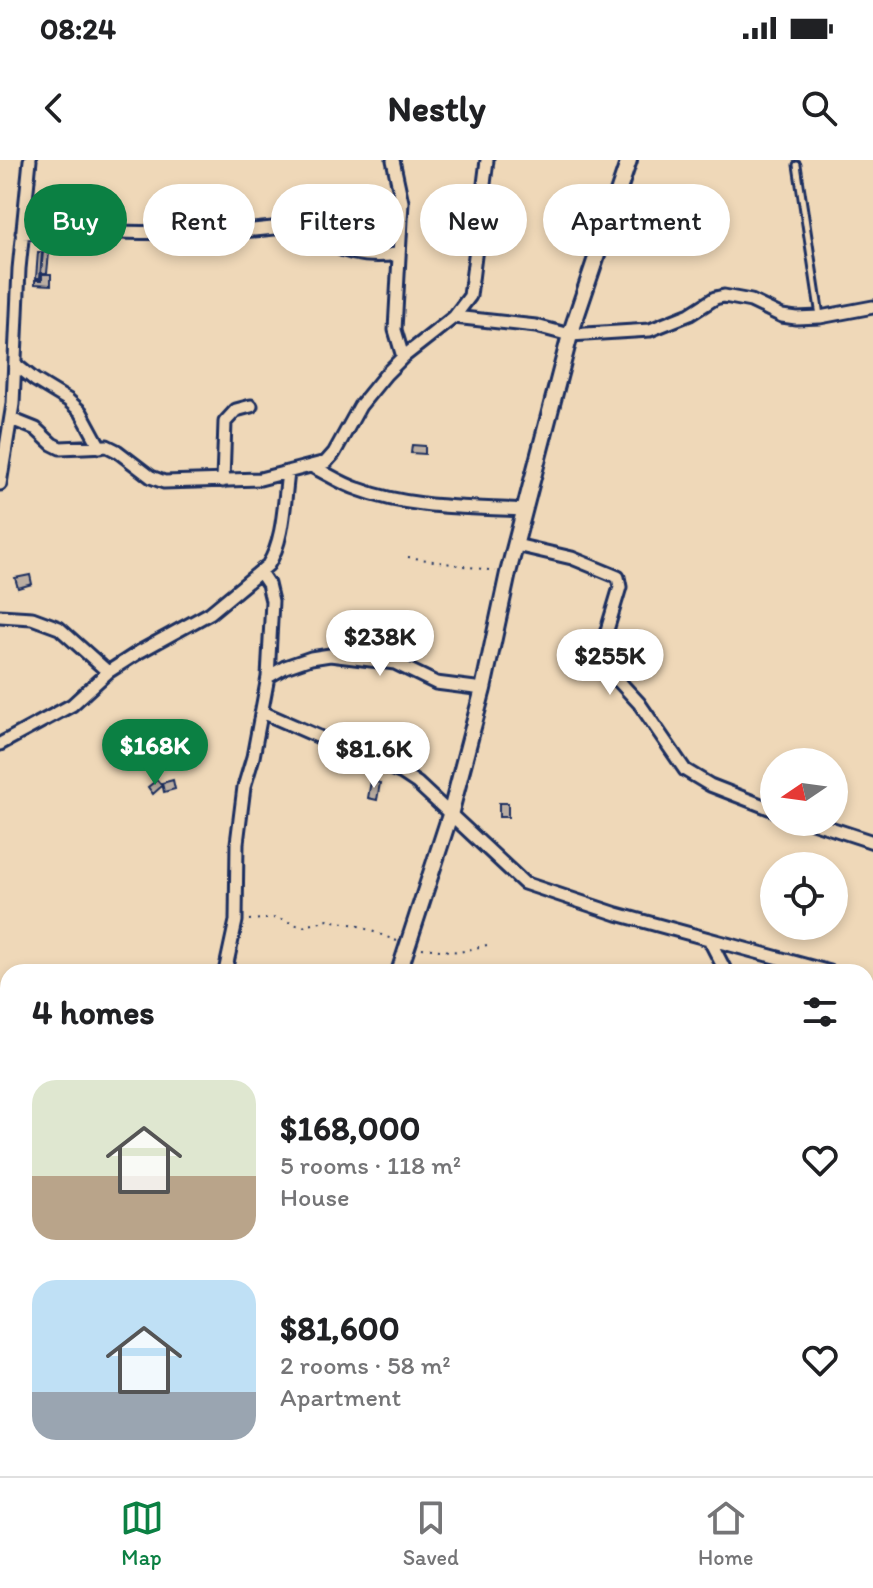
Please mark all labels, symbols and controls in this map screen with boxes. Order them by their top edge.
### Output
text: 08:24 [40,10,116,47]
icon: back [32,86,76,130]
icon: search [797,86,841,130]
text: Nestly [387,87,486,130]
chip: Buy [24,184,127,256]
chip: Rent [143,184,255,256]
chip: Filters [271,184,404,256]
chip: New [420,184,527,256]
chip: Apartment [543,184,730,256]
pin: $238K [324,610,436,678]
text: $238K [344,620,416,652]
pin: $255K [554,629,666,697]
text: $255K [575,639,645,671]
pin: $168K [99,719,211,787]
pin: $81.6K [309,722,439,790]
text: $168K [120,729,190,761]
text: $81.6K [336,732,412,764]
north arrow [760,748,848,836]
map controls [760,748,848,940]
button: locate [760,852,848,940]
icon: filters [798,990,842,1034]
text: 4 homes [32,992,155,1033]
text: $168,000 [280,1108,421,1149]
icon: home [96,1112,192,1208]
icon: heart [798,1138,842,1182]
text: 5 rooms · 118 m² [280,1149,461,1181]
text: House [280,1181,350,1213]
text: $81,600 [280,1308,400,1349]
icon: home [96,1312,192,1408]
icon: heart [798,1338,842,1382]
text: 2 rooms · 58 m² [280,1349,451,1381]
text: Apartment [280,1381,401,1413]
tab: Map [120,1496,164,1571]
tab: Saved [403,1496,459,1571]
tab: Home [698,1496,753,1571]

